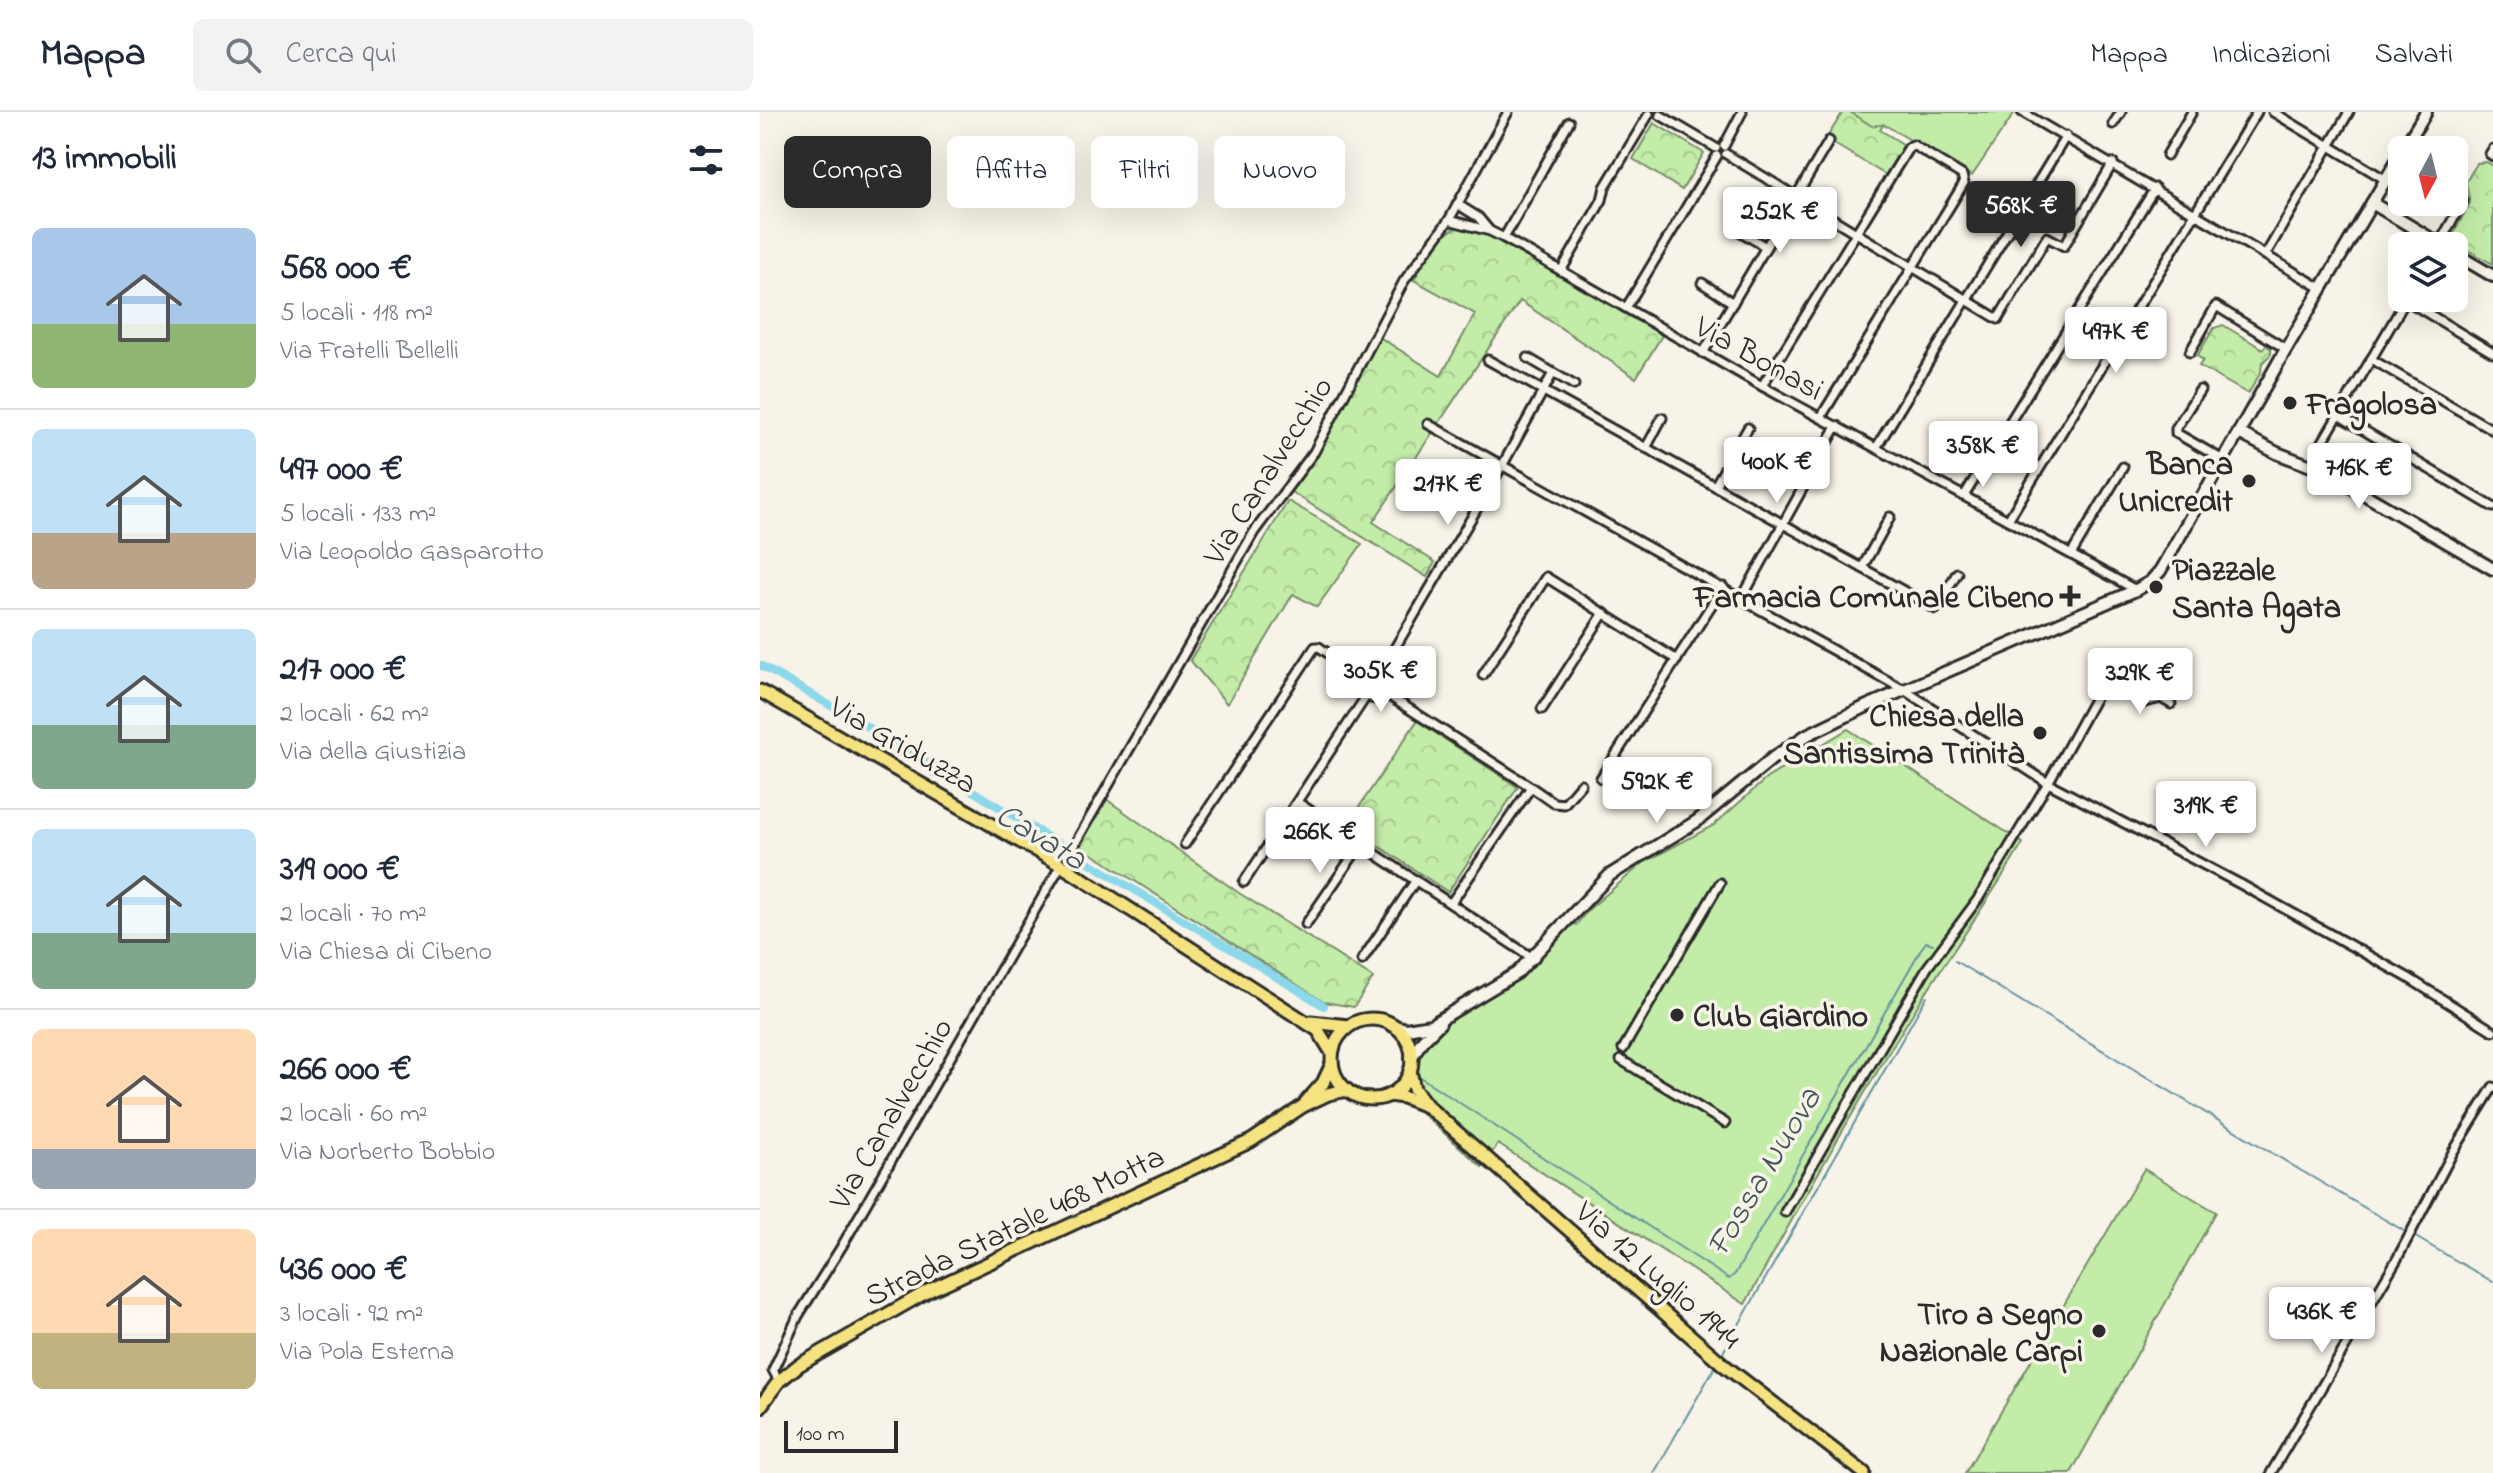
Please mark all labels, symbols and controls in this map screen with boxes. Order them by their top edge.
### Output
search box [193,19,753,91]
text: Mappa [40,27,145,83]
icon: search [221,33,265,77]
text: Cerca qui [285,33,397,77]
text: Mappa [2090,35,2168,76]
text: Indicazioni [2212,35,2331,76]
text: Salvati [2375,35,2453,76]
text: 13 immobili [32,135,177,185]
chip: Compra [784,136,931,208]
chip: Affitta [947,136,1075,208]
chip: Filtri [1091,136,1198,208]
chip: Nuovo [1214,136,1345,208]
north arrow [2388,136,2468,216]
map controls [2388,136,2468,312]
icon: filters [684,138,728,182]
pin: 568K € [1956,181,2086,249]
pin: 252K € [1715,187,1845,255]
text: 568K € [1984,188,2058,226]
text: 252K € [1741,194,1819,232]
button: layers [2388,232,2468,312]
text: 568 000 € [280,245,412,295]
icon: home [96,260,192,356]
text: 5 locali · 118 m² [280,295,433,333]
street label: Via Bonasi [1684,305,1831,415]
pin: 497K € [2051,307,2181,375]
text: 497K € [2083,314,2149,352]
text: Via Fratelli Bellelli [280,333,459,371]
street label: Via Canalvecchio [1193,368,1347,576]
place label: Fragolosa [2304,383,2437,431]
marker: Fragolosa [2281,394,2299,412]
pin: 358K € [1918,421,2048,489]
text: 358K € [1947,428,2019,466]
pin: 400K € [1712,437,1842,505]
place label: Banca Unicredit [2118,443,2233,527]
pin: 716K € [2294,443,2424,511]
text: 400K € [1742,444,1812,482]
text: 497 000 € [280,446,403,496]
text: 716K € [2325,450,2393,488]
pin: 217K € [1383,459,1513,527]
icon: home [96,461,192,557]
text: 217K € [1413,466,1483,504]
marker: Banca Unicredit [2240,472,2258,490]
text: 5 locali · 133 m² [280,496,437,534]
text: Via Leopoldo Gasparotto [280,534,544,572]
place label: Piazzale Santa Agata [2172,549,2341,634]
place label: Farmacia Comunale Cibeno [1692,576,2054,623]
marker: Piazzale Santa Agata [2147,578,2165,596]
marker: Farmacia Comunale Cibeno [2061,587,2079,605]
text: 217 000 € [280,646,406,696]
pin: 305K € [1316,646,1446,714]
pin: 329K € [2075,648,2205,716]
text: 305K € [1344,653,1418,691]
text: 329K € [2106,655,2174,693]
icon: home [96,661,192,757]
street label: Via Griduzza [819,685,985,808]
place label: Chiesa della Santissima Trinità [1783,695,2025,779]
text: 2 locali · 62 m² [280,696,429,734]
marker: Chiesa della Santissima Trinità [2031,724,2049,742]
text: Via della Giustizia [280,734,466,772]
pin: 592K € [1592,757,1722,825]
text: 592K € [1621,764,1693,802]
pin: 319K € [2141,781,2271,849]
text: 319K € [2174,788,2238,826]
water label: Cavata [985,792,1095,885]
pin: 266K € [1255,807,1385,875]
text: 266K € [1283,814,1357,852]
text: 319 000 € [280,846,400,896]
icon: home [96,861,192,957]
text: 2 locali · 70 m² [280,896,427,934]
text: Via Chiesa di Cibeno [280,934,492,972]
place label: Club Giardino [1693,995,1868,1042]
marker: Club Giardino [1668,1006,1686,1024]
street label: Via Canalvecchio [819,1010,967,1220]
text: 266 000 € [280,1046,412,1096]
icon: home [96,1061,192,1157]
water label: Fossa Nuova [1695,1078,1836,1267]
text: 2 locali · 60 m² [280,1096,428,1134]
text: Via Norberto Bobbio [280,1134,495,1172]
street label: Strada Statale 468 Motta [858,1135,1173,1321]
street label: Via 12 Luglio 1944 [1562,1190,1750,1362]
text: 436 000 € [280,1246,408,1296]
icon: home [96,1261,192,1357]
pin: 436K € [2257,1287,2387,1355]
place label: Tiro a Segno Nazionale Carpi [1880,1293,2083,1377]
text: 436K € [2287,1294,2357,1332]
text: 3 locali · 92 m² [280,1296,423,1334]
marker: Tiro a Segno Nazionale Carpi [2090,1322,2108,1340]
text: Via Pola Esterna [280,1334,454,1372]
scale bar [784,1417,898,1453]
text: 100 m [796,1419,845,1451]

